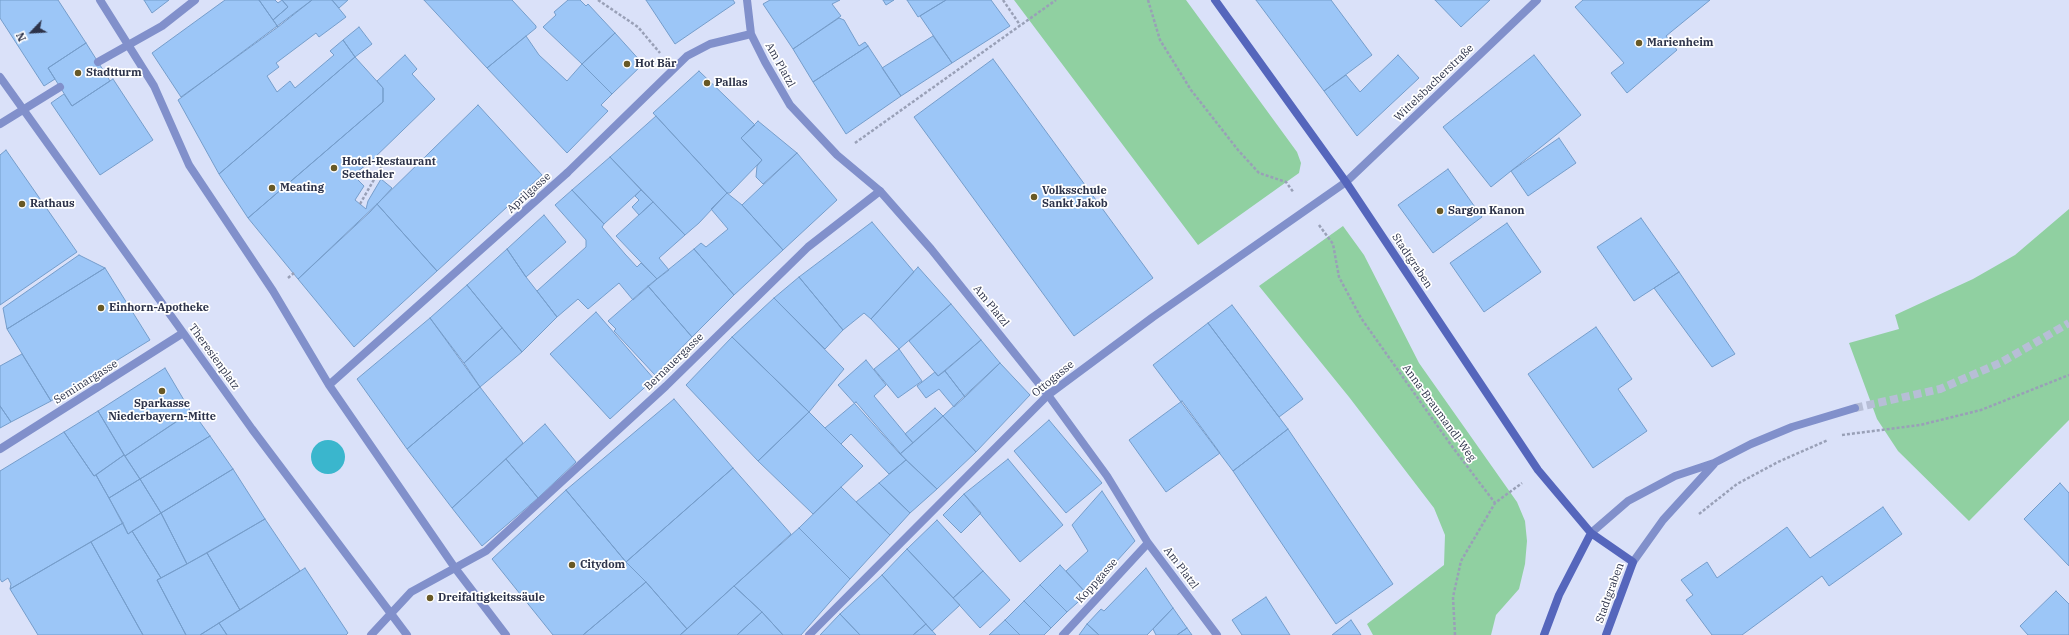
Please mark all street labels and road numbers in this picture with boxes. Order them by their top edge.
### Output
street label: Am Platzl [762,40,798,90]
street label: Wittelsbacherstraße [1392,42,1476,124]
street label: Aprilgasse [504,170,554,216]
street label: Stadtgraben [1389,231,1435,291]
street label: Am Platzl [970,283,1012,329]
street label: Theresienplatz [186,322,242,392]
street label: Bernauergasse [642,330,706,394]
street label: Seminargasse [52,357,120,407]
street label: Ottogasse [1029,358,1077,400]
street label: Anna-Braumandl-Weg [1399,362,1479,464]
street label: Am Platzl [1161,544,1201,592]
street label: Koppgasse [1073,556,1121,606]
street label: Stadtgraben [1593,561,1627,625]

